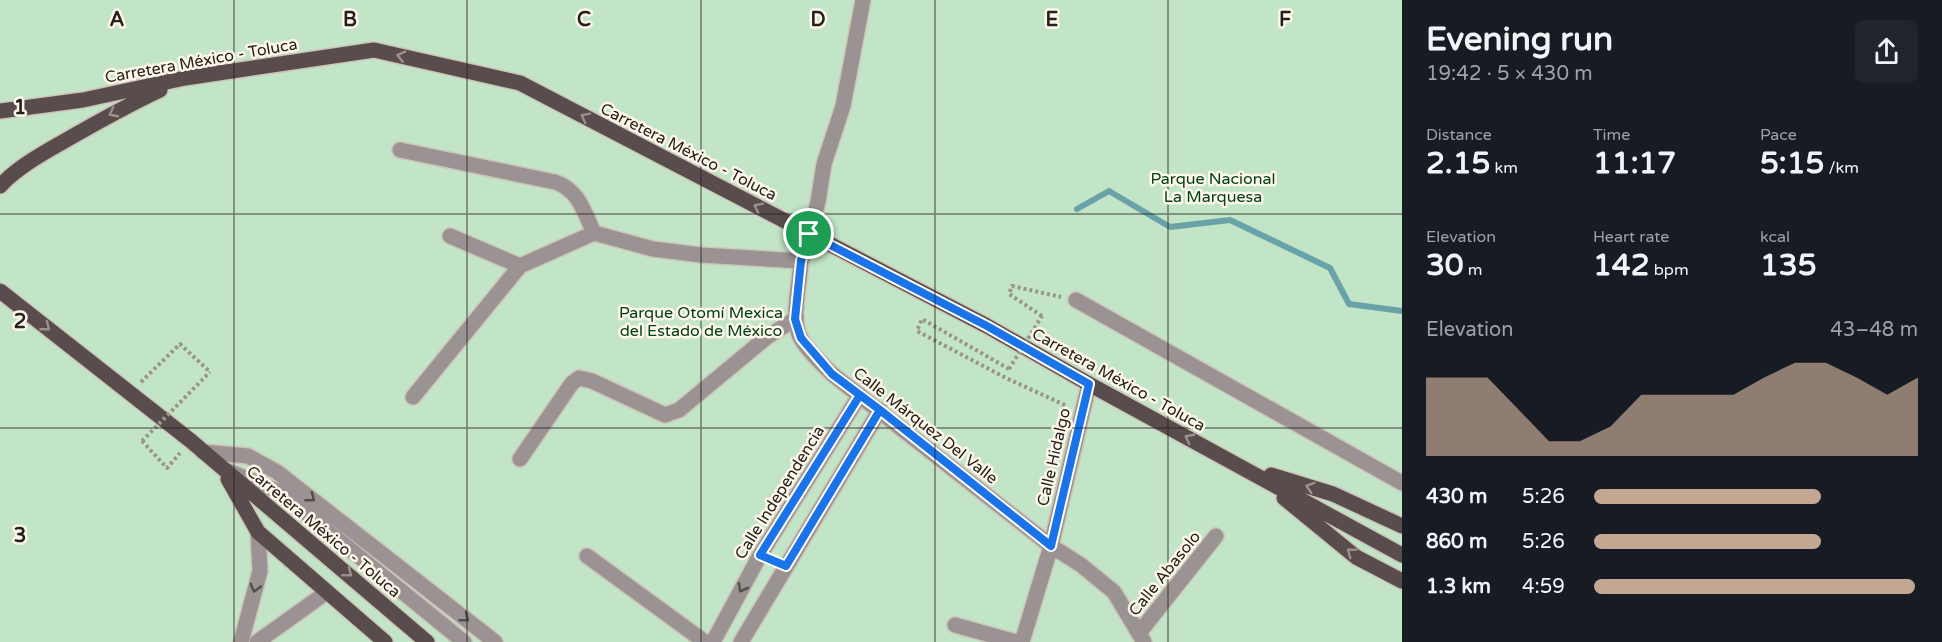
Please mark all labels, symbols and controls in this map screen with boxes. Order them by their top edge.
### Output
text: A [110,8,125,32]
text: B [343,8,357,32]
text: C [577,8,591,32]
text: D [810,8,826,32]
text: E [1046,8,1059,32]
text: F [1279,8,1291,32]
text: Evening run [1426,20,1613,59]
button: share [1855,20,1918,83]
street label: Carretera México - Toluca [103,34,299,88]
one-way arrow [397,51,407,64]
text: 19:42 · 5 × 430 m [1426,62,1593,86]
text: 1 [14,96,26,120]
street label: Carretera México - Toluca [597,99,780,205]
one-way arrow [109,106,119,117]
one-way arrow [581,113,591,124]
text: Distance [1426,125,1492,145]
text: Time [1593,125,1630,145]
text: Pace [1760,125,1797,145]
text: 2.15 [1426,145,1490,182]
text: 11:17 [1593,145,1676,182]
text: 5:15 [1760,145,1824,182]
text: km [1490,158,1518,178]
text: /km [1824,158,1859,178]
park label: Parque Nacional La Marquesa [1150,169,1276,207]
one-way arrow [754,203,764,214]
pin [783,208,834,259]
icon: arrive [792,217,825,250]
text: Elevation [1426,227,1496,247]
text: Heart rate [1593,227,1669,247]
text: kcal [1760,227,1790,247]
text: 30 [1426,247,1464,284]
text: 142 [1593,247,1650,284]
text: 135 [1760,247,1817,284]
text: m [1464,260,1483,280]
text: bpm [1650,260,1689,280]
park label: Parque Otomí Mexica del Estado de México [619,303,783,341]
text: 2 [14,310,26,334]
text: Elevation [1426,318,1513,342]
text: 43–48 m [1830,318,1918,342]
one-way arrow [39,320,50,331]
street label: Carretera México - Toluca [1028,324,1209,436]
street label: Calle Márquez Del Valle [849,363,1002,488]
street label: Calle Hidalgo [1033,406,1075,508]
street label: Calle Independencia [731,422,829,563]
one-way arrow [1185,434,1195,445]
street label: Carretera México - Toluca [242,461,405,602]
one-way arrow [1305,482,1316,494]
text: 430 m [1426,485,1487,509]
text: 5:26 [1522,485,1565,509]
one-way arrow [305,491,316,502]
text: 3 [14,524,26,548]
street label: Calle Abasolo [1124,527,1205,620]
text: 860 m [1426,530,1487,554]
text: 5:26 [1522,530,1565,554]
one-way arrow [1347,549,1358,560]
one-way arrow [341,566,352,577]
text: 1.3 km [1426,575,1491,599]
text: 4:59 [1522,575,1565,599]
one-way arrow [738,582,749,592]
one-way arrow [250,583,263,593]
one-way arrow [458,611,469,622]

